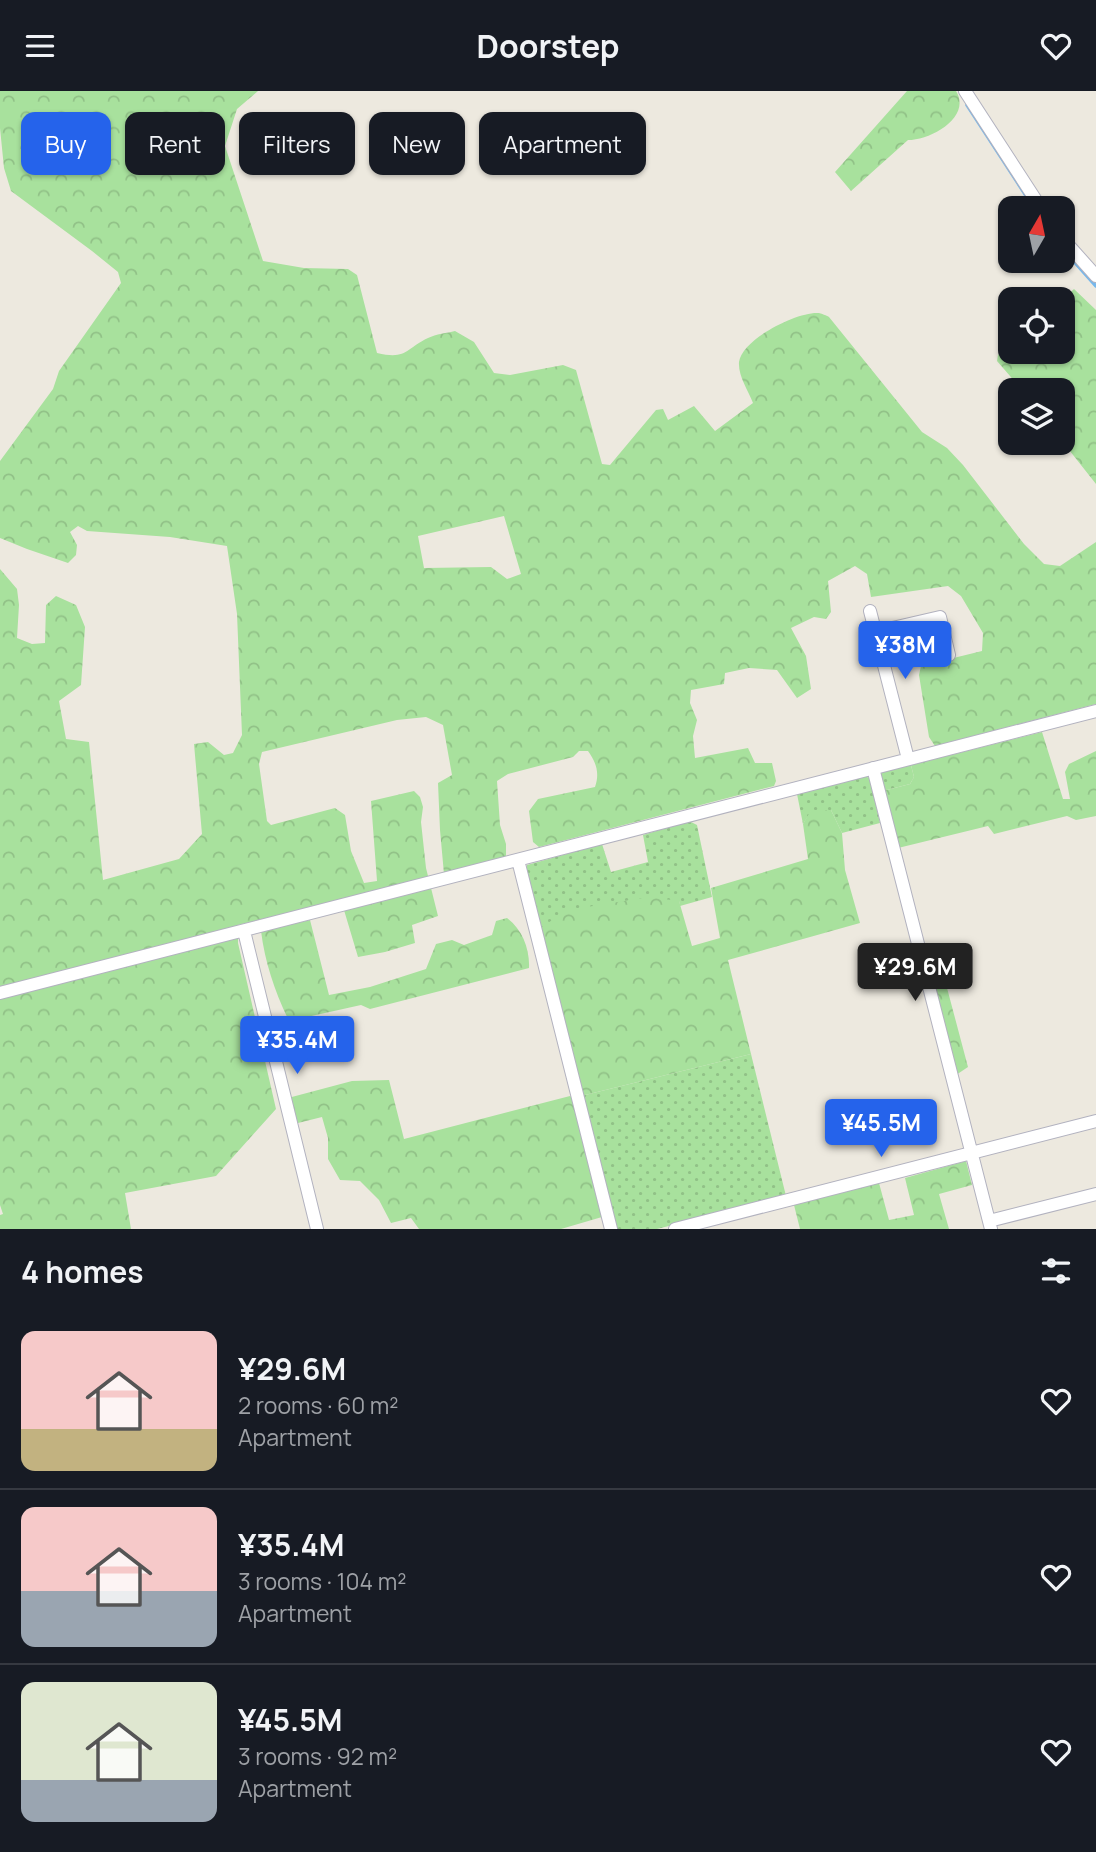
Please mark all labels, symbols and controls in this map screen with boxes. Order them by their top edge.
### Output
text: Doorstep [477,24,619,68]
icon: menu [21,27,59,65]
icon: heart [1037,27,1075,65]
chip: Buy [21,112,111,175]
chip: Rent [125,112,225,175]
chip: Filters [239,112,355,175]
chip: New [369,112,465,175]
chip: Apartment [479,112,646,175]
north arrow [998,196,1074,273]
map controls [998,196,1075,455]
button: locate [998,287,1075,364]
button: layers [998,378,1075,455]
pin: ¥38M [864,621,946,681]
text: ¥38M [874,628,936,660]
pin: ¥29.6M [858,943,972,1003]
text: ¥29.6M [874,950,956,982]
pin: ¥35.4M [240,1017,354,1076]
text: ¥35.4M [256,1023,338,1055]
pin: ¥45.5M [824,1100,938,1159]
text: ¥45.5M [841,1106,921,1138]
text: 4 homes [21,1251,144,1292]
icon: filters [1037,1252,1075,1290]
text: ¥29.6M [238,1348,346,1389]
icon: home [77,1359,161,1443]
icon: heart [1037,1382,1075,1420]
text: 2 rooms · 60 m² [238,1389,399,1421]
text: Apartment [238,1421,352,1453]
text: ¥35.4M [238,1524,344,1565]
icon: home [77,1535,161,1619]
icon: heart [1037,1558,1075,1596]
text: 3 rooms · 104 m² [238,1565,406,1597]
text: Apartment [238,1597,352,1629]
text: ¥45.5M [238,1699,342,1740]
icon: home [77,1710,161,1794]
icon: heart [1037,1733,1075,1771]
text: 3 rooms · 92 m² [238,1740,397,1772]
text: Apartment [238,1772,352,1804]

